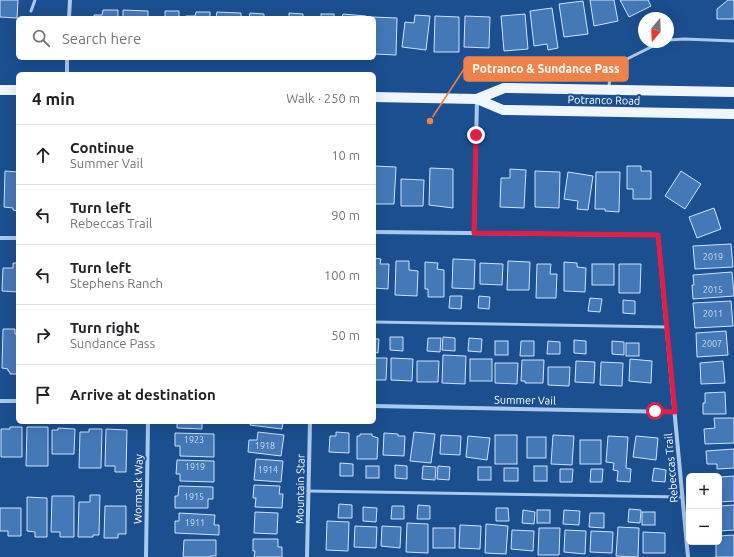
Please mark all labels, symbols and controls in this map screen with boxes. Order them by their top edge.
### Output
north arrow [638,12,674,48]
search box [16,16,376,60]
icon: search [30,27,52,49]
text: Search here [62,30,141,47]
callout: Potranco & Sundance Pass [464,57,628,81]
text: Potranco & Sundance Pass [472,62,620,75]
text: 4 min [32,89,75,108]
text: Walk · 250 m [286,91,360,105]
street label: Potranco Road [568,93,640,107]
route end [467,126,485,144]
text: Continue [70,139,134,156]
icon: ahead [32,144,54,166]
text: 10 m [331,148,360,162]
text: Summer Vail [70,156,143,170]
text: Turn left [70,199,131,216]
icon: left [32,204,54,226]
text: 90 m [331,208,360,222]
text: Rebeccas Trail [70,216,152,230]
house number: 2019 [703,252,723,262]
text: Turn left [70,259,131,276]
icon: left [32,264,54,286]
text: 100 m [324,268,360,282]
text: Stephens Ranch [70,276,163,290]
house number: 2015 [703,285,723,295]
house number: 2011 [703,309,723,319]
text: Turn right [70,319,140,336]
icon: right [32,324,54,346]
text: 50 m [331,328,360,342]
text: Sundance Pass [70,336,155,350]
house number: 2007 [702,339,722,349]
icon: arrive [32,384,54,406]
text: Arrive at destination [70,386,216,403]
street label: Summer Vail [494,393,556,407]
route start [646,402,664,420]
street label: Rebeccas Trail [662,433,680,503]
house number: 1923 [184,435,204,445]
house number: 1918 [255,441,275,451]
street label: Wormack Way [131,453,145,524]
street label: Mountain Star [293,453,307,524]
house number: 1919 [185,462,205,472]
house number: 1914 [258,465,278,475]
map controls [686,473,722,545]
button: + [686,473,722,509]
house number: 1915 [184,492,204,502]
button: − [686,509,722,545]
house number: 1911 [185,518,205,528]

